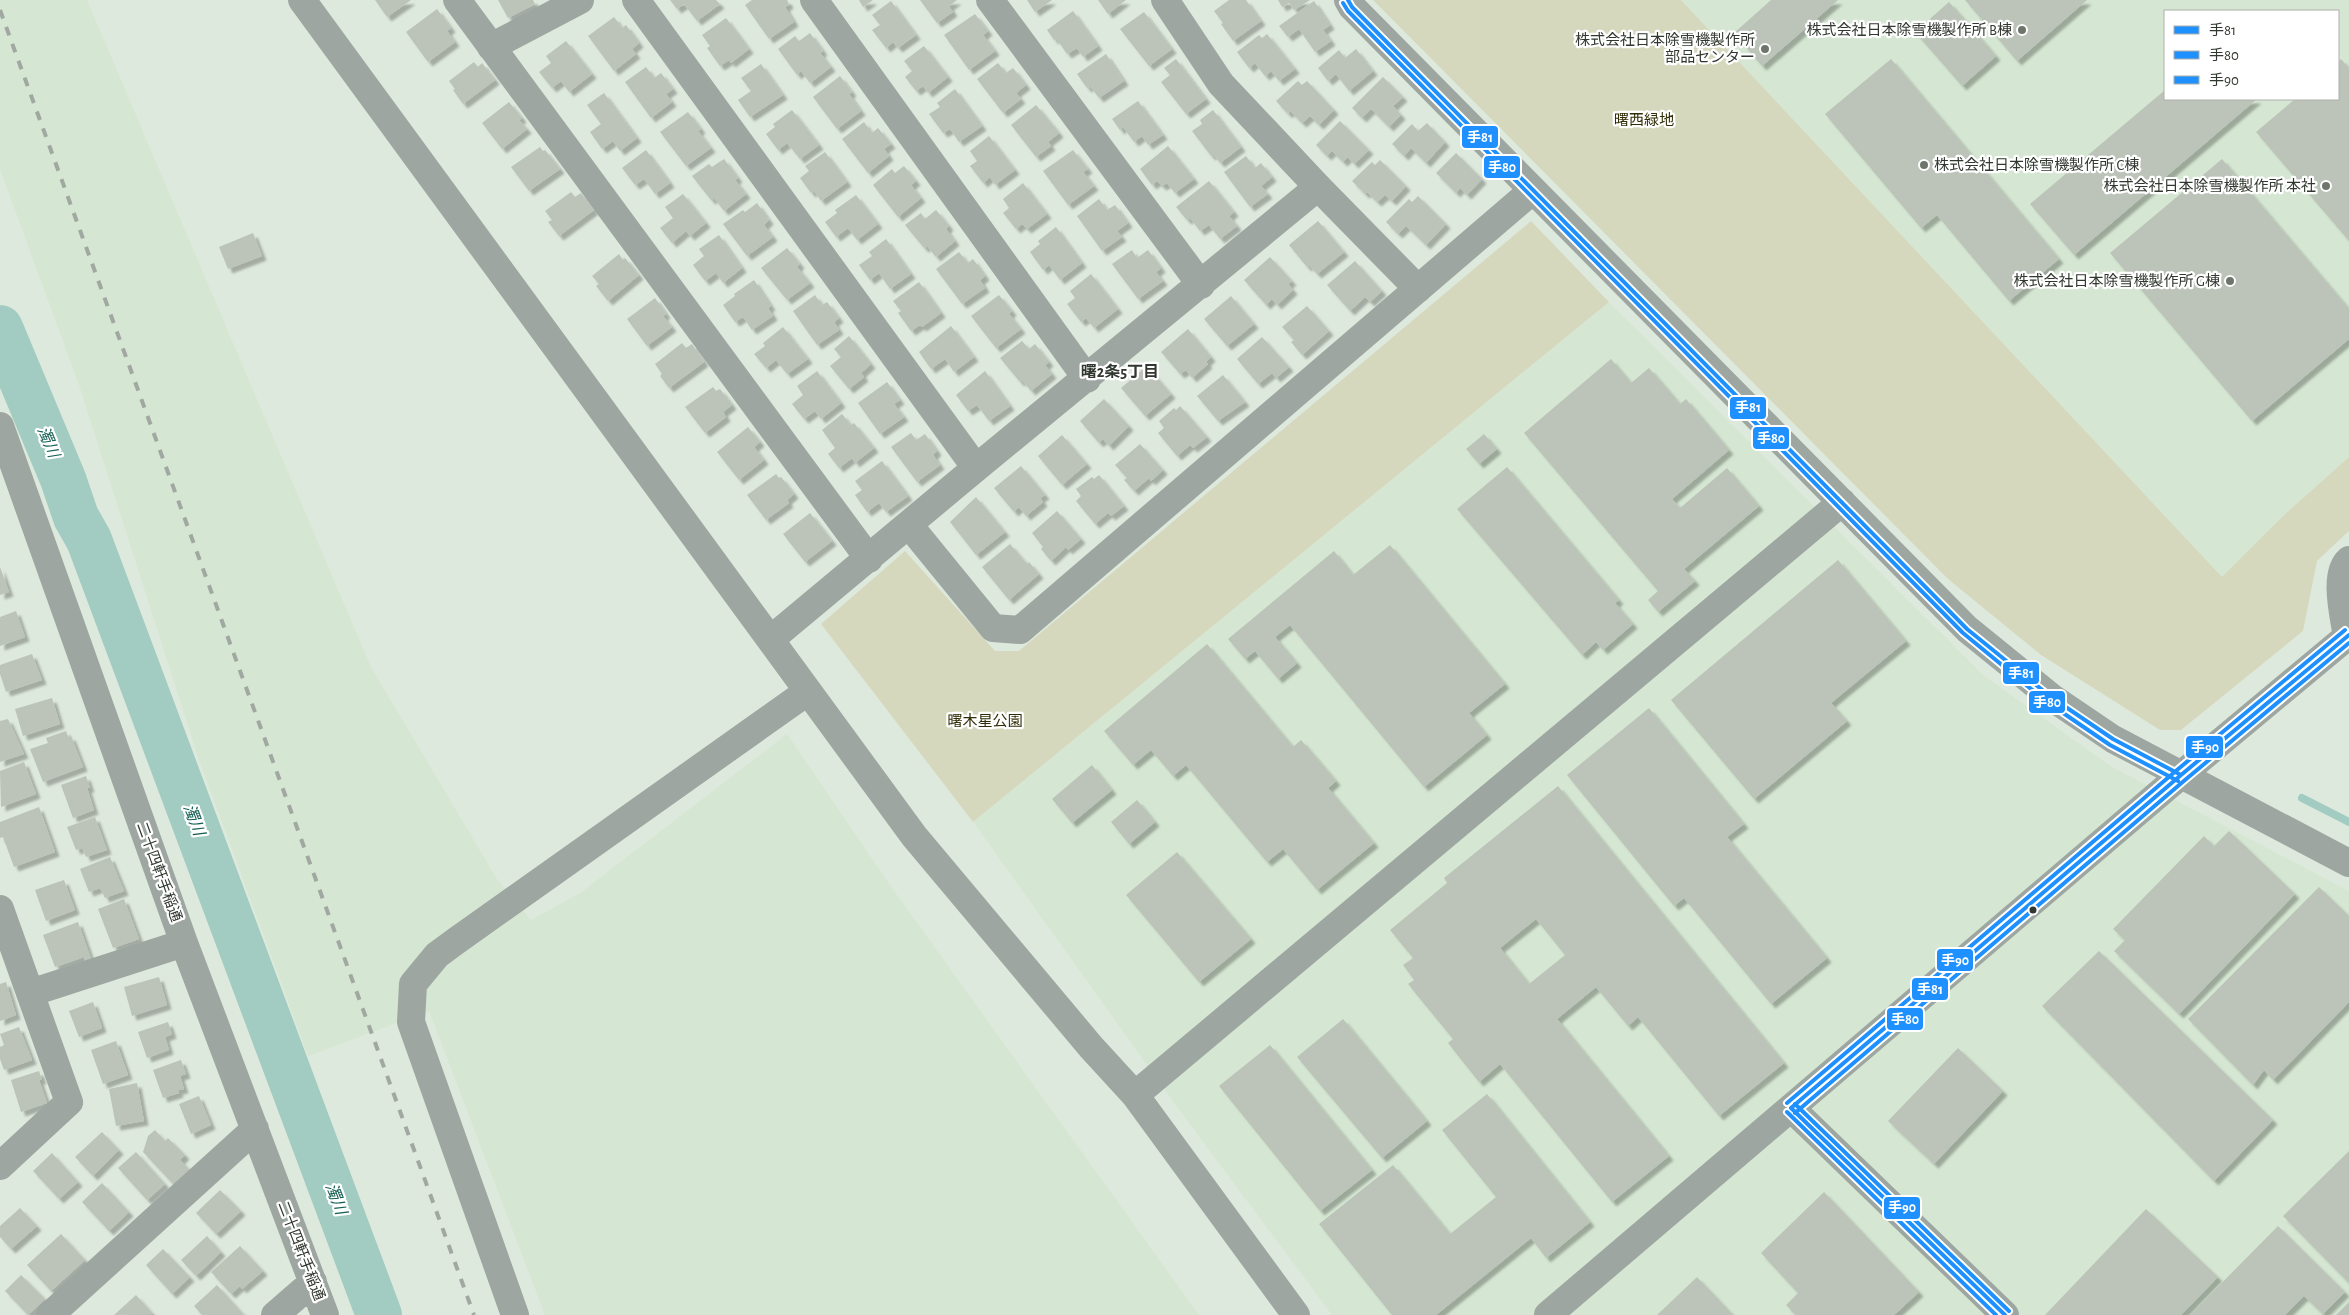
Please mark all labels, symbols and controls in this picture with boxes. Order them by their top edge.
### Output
legend [2164,10,2339,100]
place label: 株式会社日本除雪機製作所 B棟 [1806,21,2012,38]
text: 手81 [2209,22,2236,38]
marker: 株式会社日本除雪機製作所 B棟 [2016,24,2028,36]
place label: 株式会社日本除雪機製作所 部品センター [1575,31,1755,65]
marker: 株式会社日本除雪機製作所 部品センター [1759,43,1771,55]
text: 手80 [2209,47,2239,63]
text: 手90 [2209,72,2239,88]
park label: 曙西緑地 [1614,112,1674,128]
line badge: 手81 [1461,125,1499,149]
text: 手81 [1467,130,1493,145]
line badge: 手80 [1483,155,1521,179]
place label: 株式会社日本除雪機製作所 C棟 [1934,156,2139,173]
marker: 株式会社日本除雪機製作所 C棟 [1918,159,1930,171]
text: 手80 [1488,160,1516,175]
place label: 株式会社日本除雪機製作所 本社 [2104,177,2316,194]
marker: 株式会社日本除雪機製作所 本社 [2320,180,2332,192]
place label: 株式会社日本除雪機製作所 G棟 [2014,272,2220,289]
marker: 株式会社日本除雪機製作所 G棟 [2224,275,2236,287]
district label: 曙2条5丁目 [1081,363,1159,380]
line badge: 手81 [1729,396,1767,420]
text: 手81 [1735,400,1761,415]
water label: 濁川 [34,424,63,462]
line badge: 手80 [1752,426,1790,450]
text: 手80 [1757,431,1785,446]
line badge: 手81 [2002,661,2040,685]
text: 手81 [2008,666,2034,681]
line badge: 手80 [2028,690,2066,714]
text: 手80 [2033,695,2061,710]
park label: 曙木星公園 [947,713,1023,729]
line badge: 手90 [2185,735,2224,759]
text: 手90 [2191,740,2219,755]
water label: 濁川 [181,802,209,840]
street label: 二十四軒手稲通 [134,820,185,924]
unlabelled marker [2028,905,2038,915]
line badge: 手90 [1936,948,1974,972]
text: 手90 [1941,953,1969,968]
line badge: 手81 [1911,977,1949,1001]
text: 手81 [1917,982,1943,997]
line badge: 手80 [1886,1007,1924,1031]
text: 手80 [1891,1012,1919,1027]
water label: 濁川 [323,1181,351,1219]
line badge: 手90 [1883,1196,1921,1220]
street label: 二十四軒手稲通 [275,1199,328,1303]
text: 手90 [1888,1200,1916,1215]

